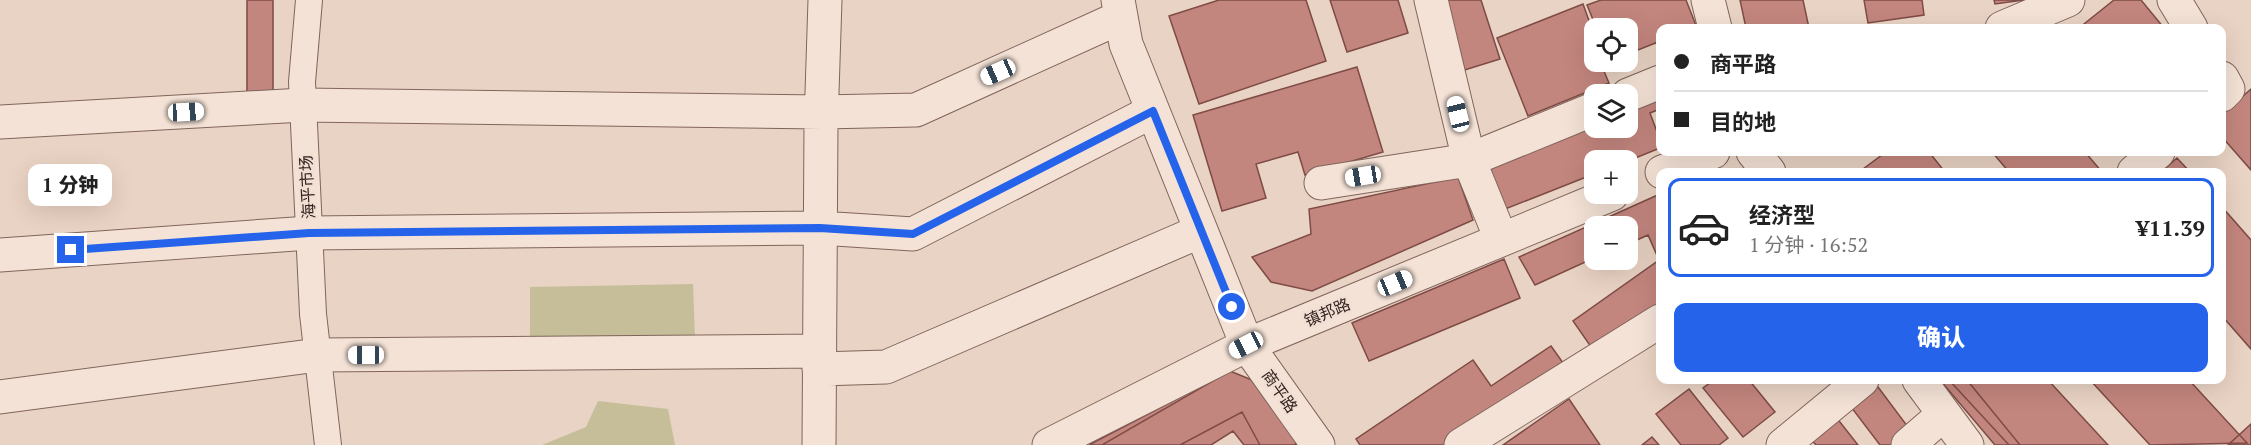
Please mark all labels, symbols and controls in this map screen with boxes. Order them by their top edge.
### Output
map controls [1584,18,1638,270]
button: locate [1584,18,1638,72]
text: 商平路 [1710,49,1776,78]
car [978,56,1018,88]
button: layers [1584,84,1638,138]
car [1445,94,1471,134]
car [168,102,204,122]
text: 目的地 [1710,107,1776,136]
button: + [1584,150,1638,204]
street label: 海平市场 [294,154,320,220]
callout: 1 分钟 [29,163,113,205]
car [1344,164,1382,188]
text: 1 分钟 [42,171,98,198]
text: 经济型 [1749,200,1815,229]
icon: car [1677,201,1731,255]
text: ¥11.39 [2136,213,2205,242]
button: − [1584,216,1638,270]
text: 1 分钟 · 16:52 [1749,231,1868,258]
route end [57,236,84,263]
car [1375,268,1415,298]
street label: 镇邦路 [1301,292,1353,332]
route start [1218,293,1245,320]
button: 确认 [1674,303,2208,372]
car [1226,329,1266,361]
car [348,346,384,364]
street label: 商平路 [1257,365,1303,417]

